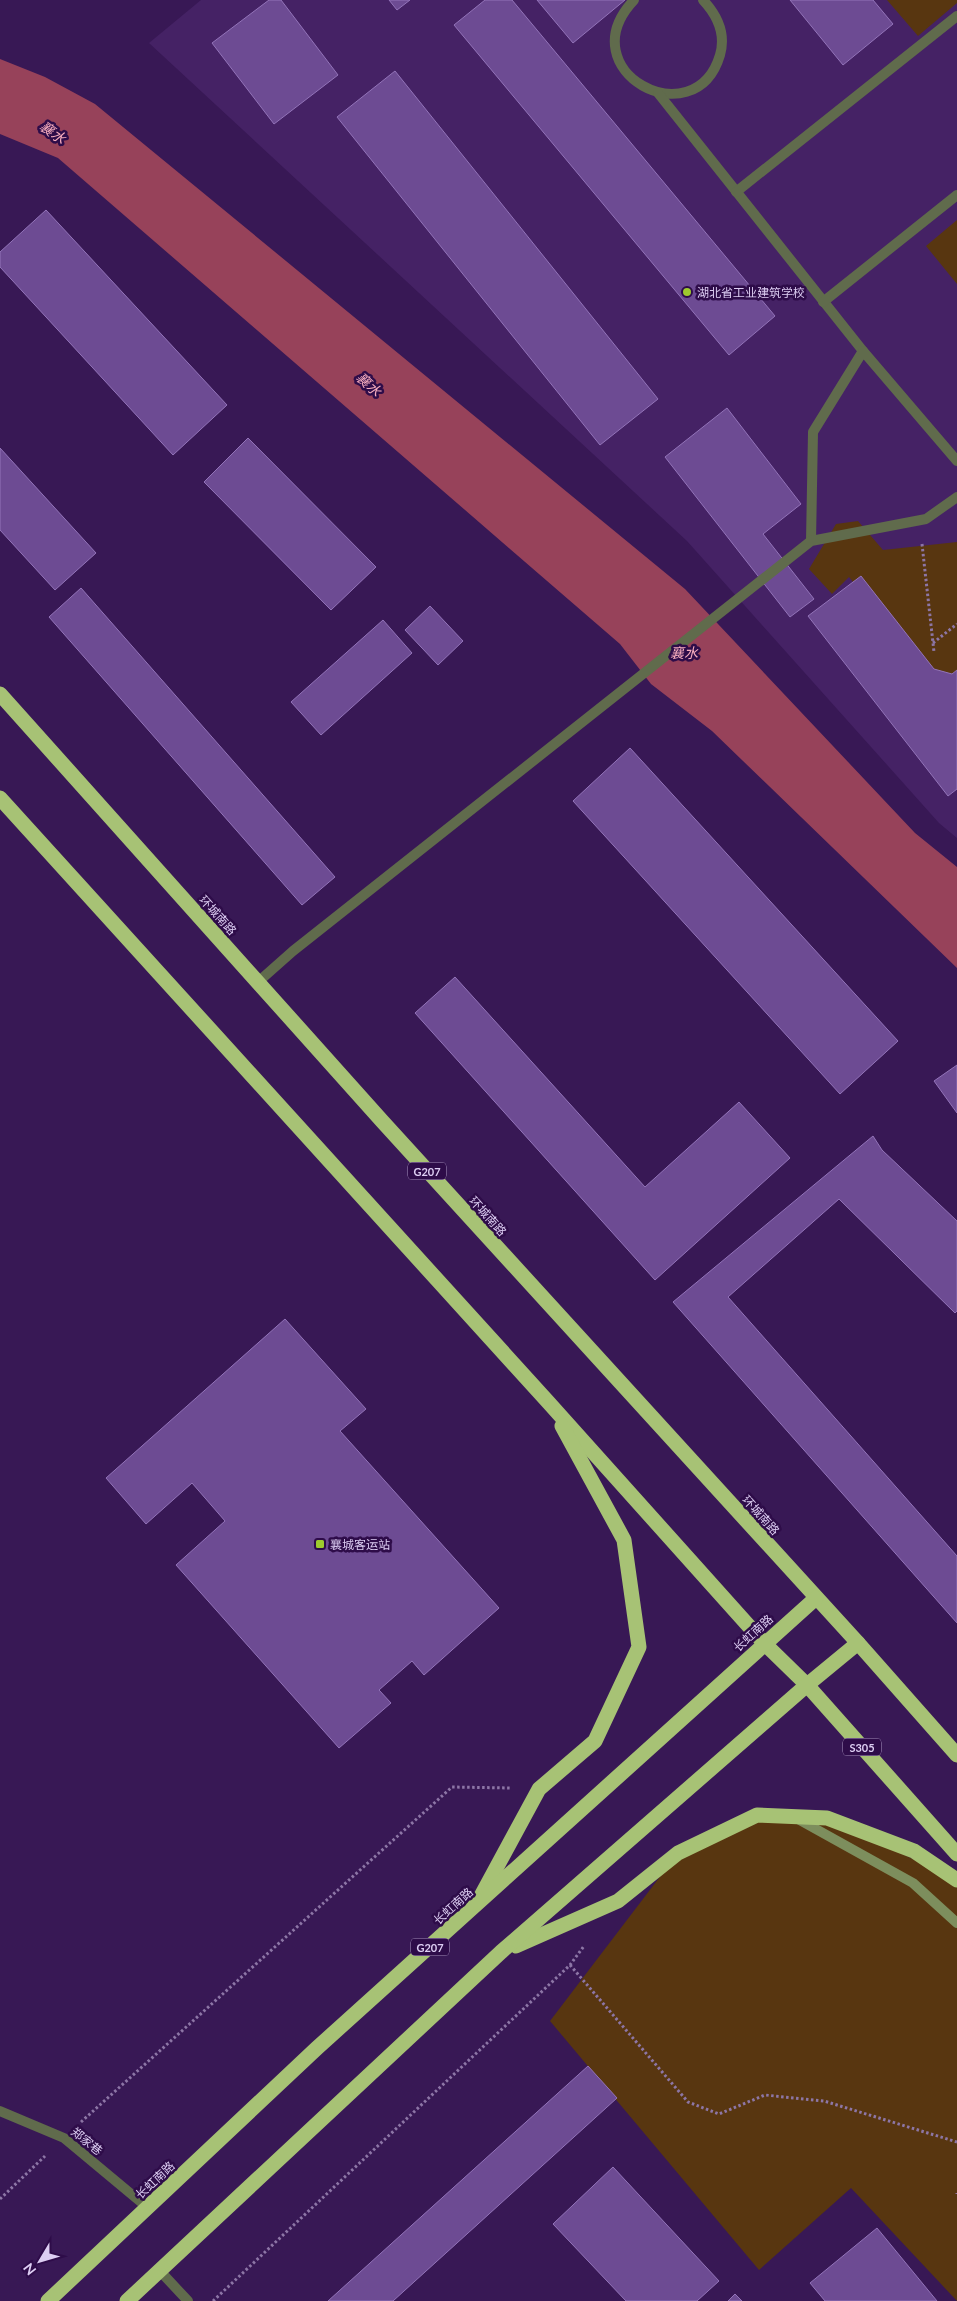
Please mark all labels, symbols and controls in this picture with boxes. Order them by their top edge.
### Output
water label: 襄水 [37,117,70,148]
place label: 湖北省工业建筑学校 [697,285,805,300]
marker: 湖北省工业建筑学校 [681,286,693,298]
water label: 襄水 [353,368,386,400]
water label: 襄水 [670,644,699,661]
street label: 环城南路 [196,892,240,938]
road number: G207 [408,1162,446,1180]
street label: 环城南路 [466,1193,510,1239]
street label: 环城南路 [739,1492,783,1538]
place label: 襄城客运站 [330,1537,390,1552]
marker: 襄城客运站 [314,1538,326,1550]
street label: 长虹南路 [730,1611,776,1655]
road number: S305 [843,1738,881,1755]
street label: 长虹南路 [430,1884,476,1928]
road number: G207 [411,1938,449,1955]
street label: 郑家巷 [68,2124,106,2158]
street label: 长虹南路 [132,2158,178,2202]
north arrow [15,2236,65,2286]
text: N [19,2260,39,2279]

